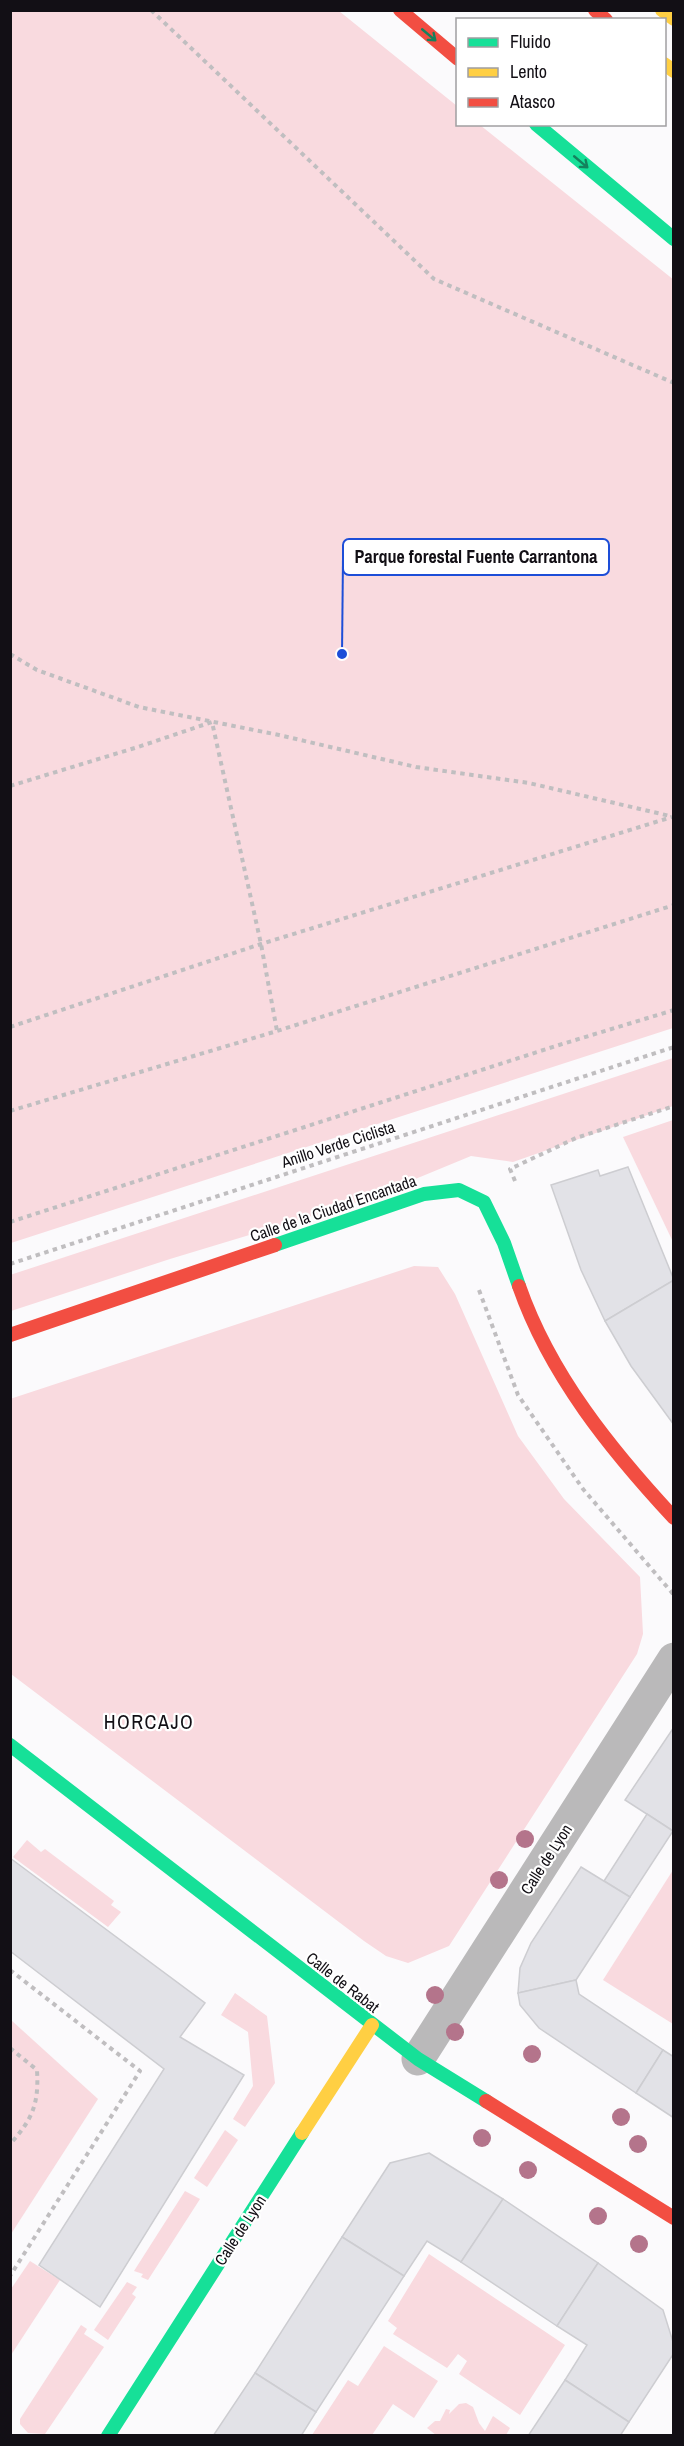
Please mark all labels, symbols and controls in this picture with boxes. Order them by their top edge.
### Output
legend [456,18,666,126]
one-way arrow [420,28,436,41]
text: Fluido [510,29,551,54]
text: Lento [510,59,547,84]
text: Atasco [509,89,555,114]
one-way arrow [573,155,588,169]
callout: Parque forestal Fuente Carrantona [343,539,609,575]
text: Parque forestal Fuente Carrantona [355,544,598,569]
street label: Anillo Verde Ciclista [277,1115,398,1173]
street label: Calle de la Ciudad Encantada [247,1169,420,1247]
district label: HORCAJO [104,1708,194,1735]
street label: Calle de Lyon [515,1820,577,1898]
street label: Calle de Rabat [302,1947,384,2018]
street label: Calle de Lyon [209,2191,271,2269]

